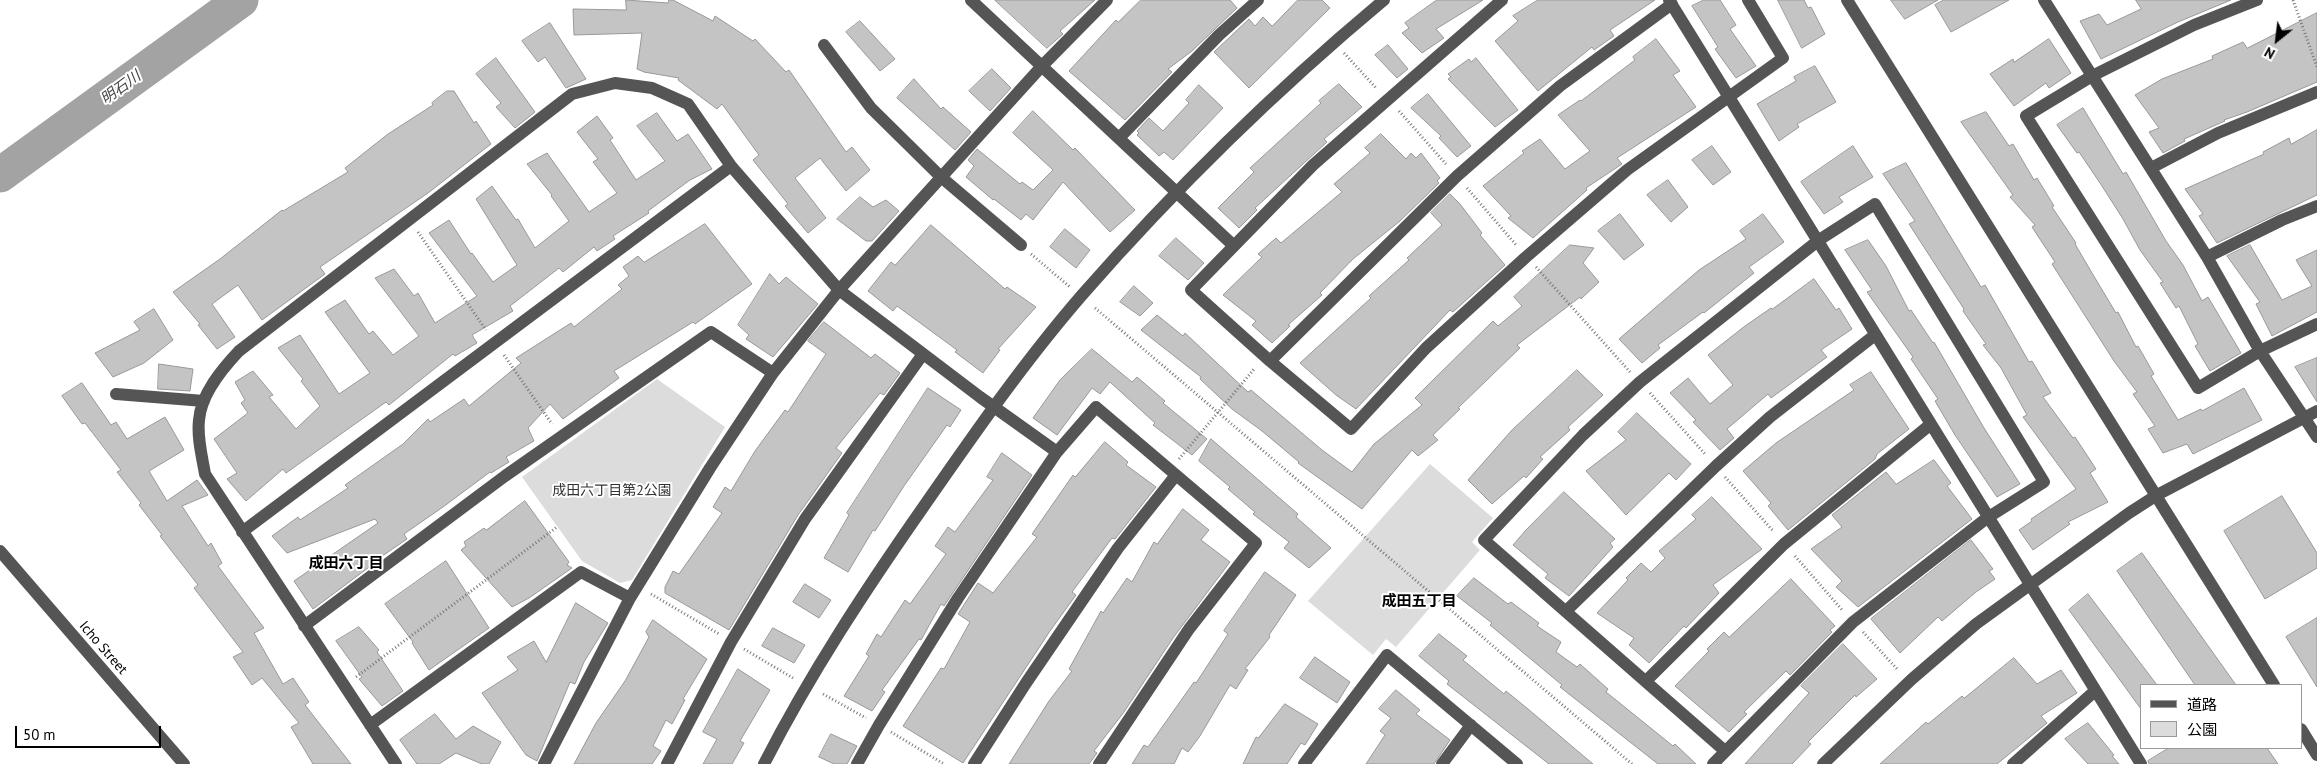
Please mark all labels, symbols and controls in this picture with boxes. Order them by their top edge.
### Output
north arrow [2252,15,2302,65]
text: N [2261,43,2278,63]
water label: 明石川 [98,67,144,109]
park label: 成田六丁目第2公園 [552,483,672,499]
district label: 成田六丁目 [309,555,383,573]
district label: 成田五丁目 [1382,593,1456,611]
street label: Icho Street [75,618,131,678]
legend [2140,684,2302,749]
text: 道路 [2187,695,2217,714]
scale bar [18,716,164,748]
text: 公園 [2187,720,2217,739]
text: 50 m [23,725,56,744]

